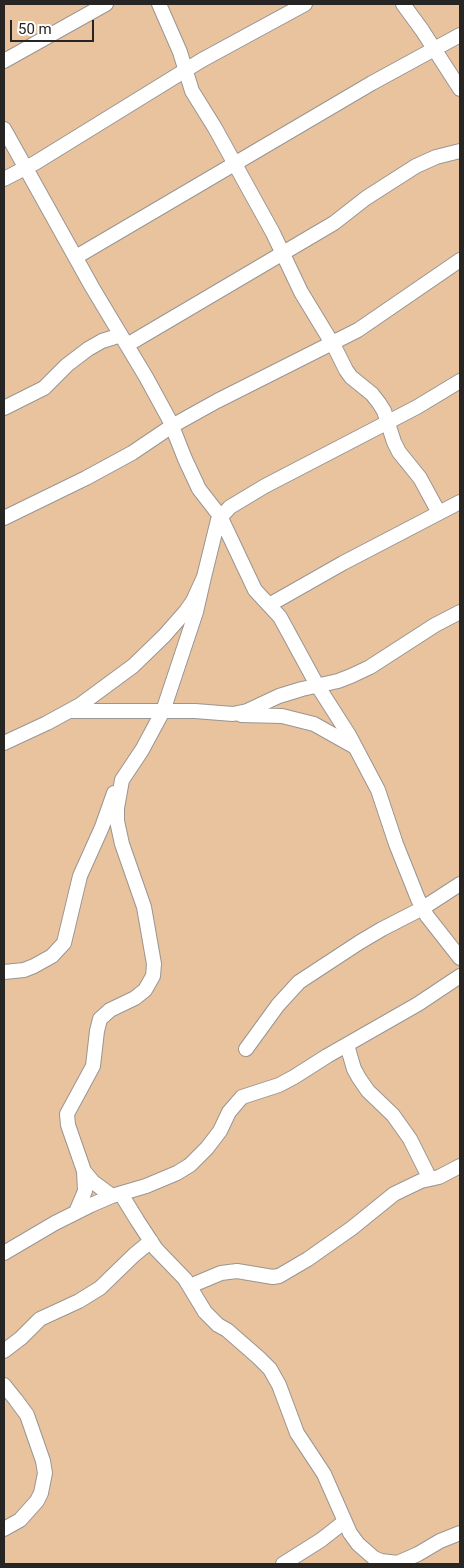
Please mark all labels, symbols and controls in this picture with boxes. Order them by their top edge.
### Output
scale bar [12,10,96,42]
text: 50 m [18,20,52,38]

